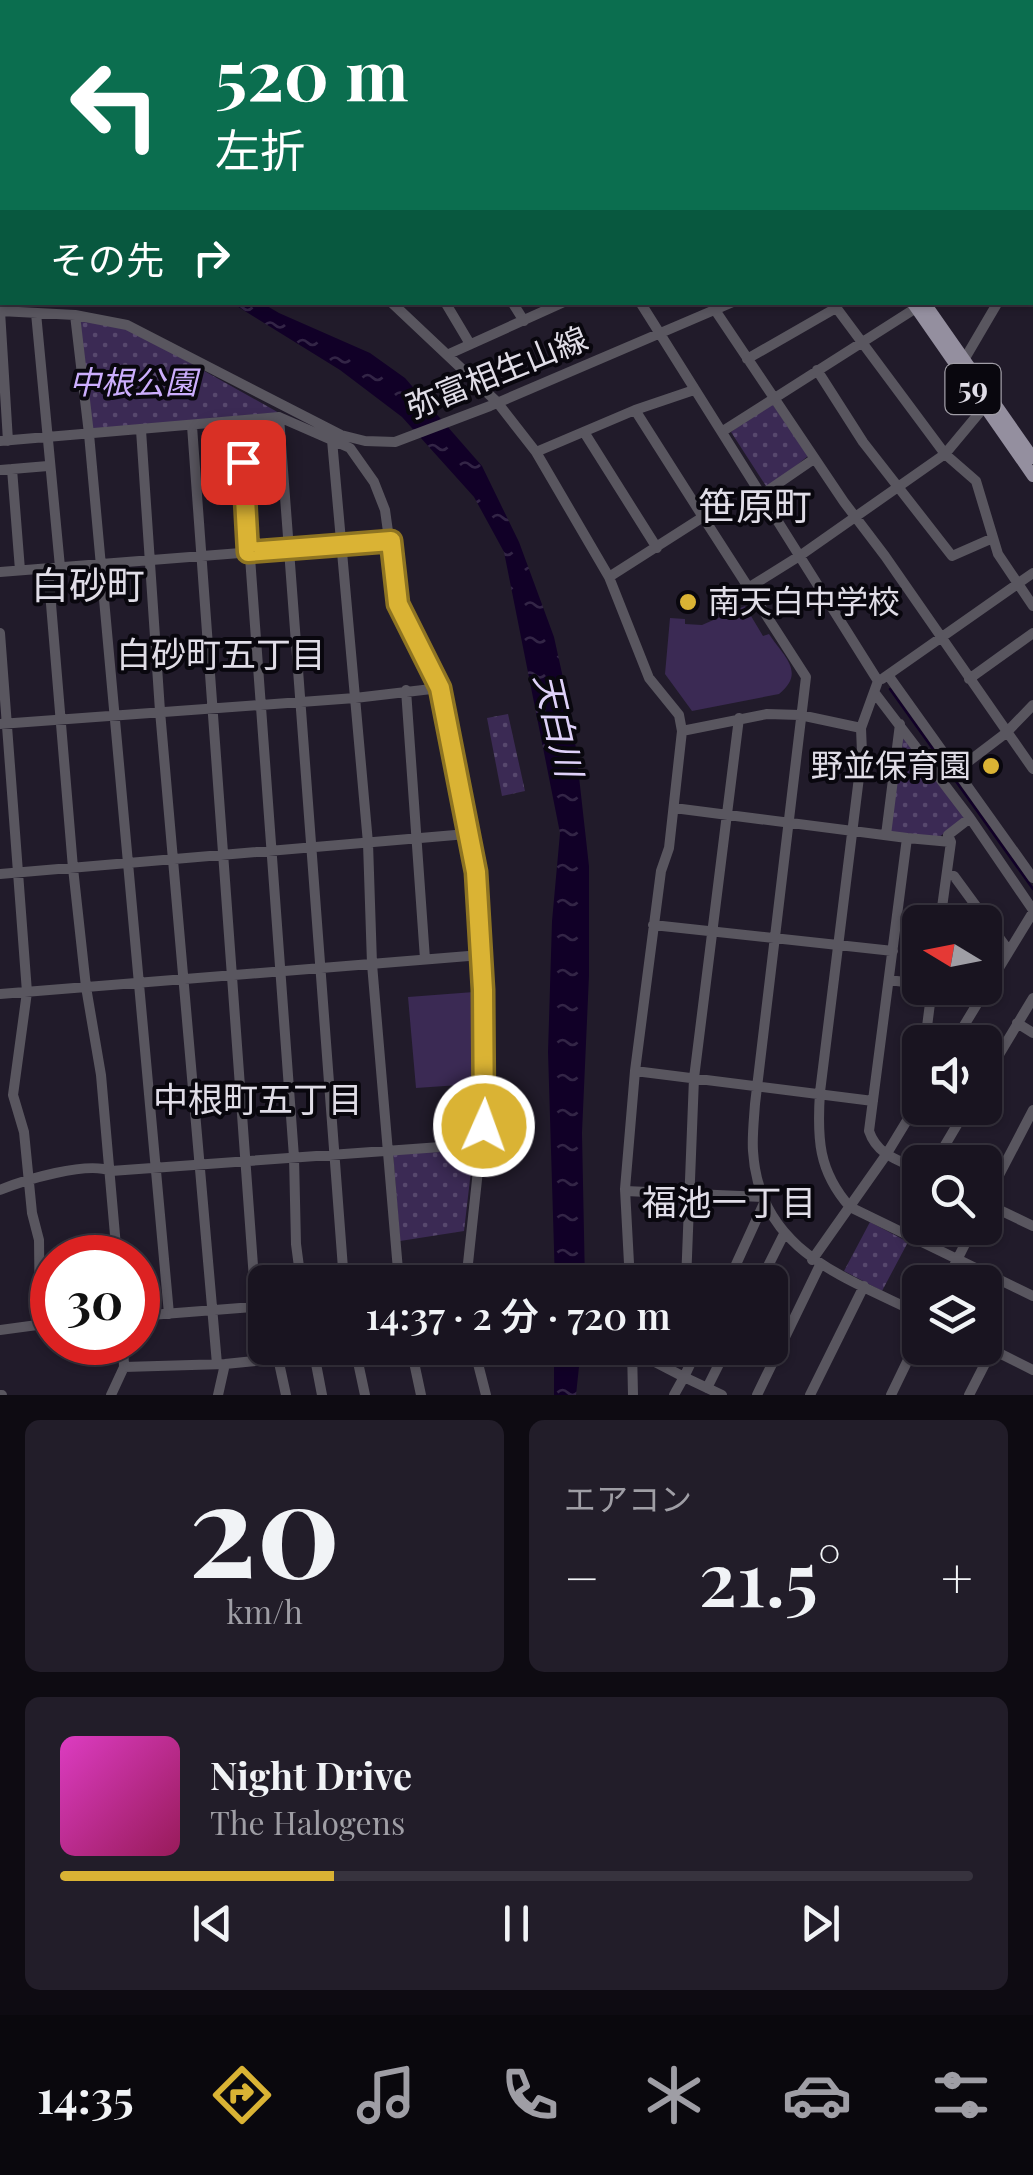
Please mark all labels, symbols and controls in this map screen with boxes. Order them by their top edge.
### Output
text: 520 m [215,25,409,119]
icon: left [50,40,180,170]
text: 左折 [215,118,305,178]
icon: right [184,230,239,285]
text: その先 [50,233,164,284]
street label: 弥富相生山線 [399,315,593,427]
park label: 中根公園 [69,359,201,402]
road number: 59 [946,364,1000,414]
pin [201,420,286,505]
icon: arrive [216,435,271,490]
district label: 笹原町 [698,479,812,530]
district label: 白砂町 [31,558,145,609]
place label: 南天白中学校 [708,578,900,621]
marker: 南天白中学校 [677,591,699,613]
district label: 白砂町五丁目 [116,629,326,676]
water label: 天白川 [526,668,596,785]
place label: 野並保育園 [811,742,971,785]
marker: 野並保育園 [980,755,1002,777]
north arrow [902,905,1002,1005]
map controls [902,905,1002,1365]
button: sound [902,1025,1002,1125]
district label: 中根町五丁目 [153,1074,363,1121]
position arrow [432,1074,536,1178]
button: search [902,1145,1002,1245]
district label: 福池一丁目 [641,1177,817,1224]
speed limit sign: 30 [30,1235,160,1365]
button: layers [902,1265,1002,1365]
text: 14:37 · 2 分 · 720 m [365,1289,671,1340]
text: 20 [189,1437,340,1611]
text: エアコン [564,1476,692,1519]
text: 21.5° [699,1526,841,1626]
text: − [564,1539,600,1613]
text: + [941,1539,973,1613]
text: km/h [226,1589,303,1632]
text: Night Drive [210,1749,412,1800]
text: The Halogens [210,1800,405,1843]
icon: previous [185,1896,240,1951]
icon: pause [489,1896,544,1951]
icon: next [793,1896,848,1951]
icon: directions [207,2060,277,2130]
icon: music [351,2060,421,2130]
icon: phone [495,2060,565,2130]
icon: climate [639,2060,709,2130]
icon: car [782,2060,852,2130]
icon: filters [926,2060,996,2130]
text: 14:35 [37,2065,134,2125]

